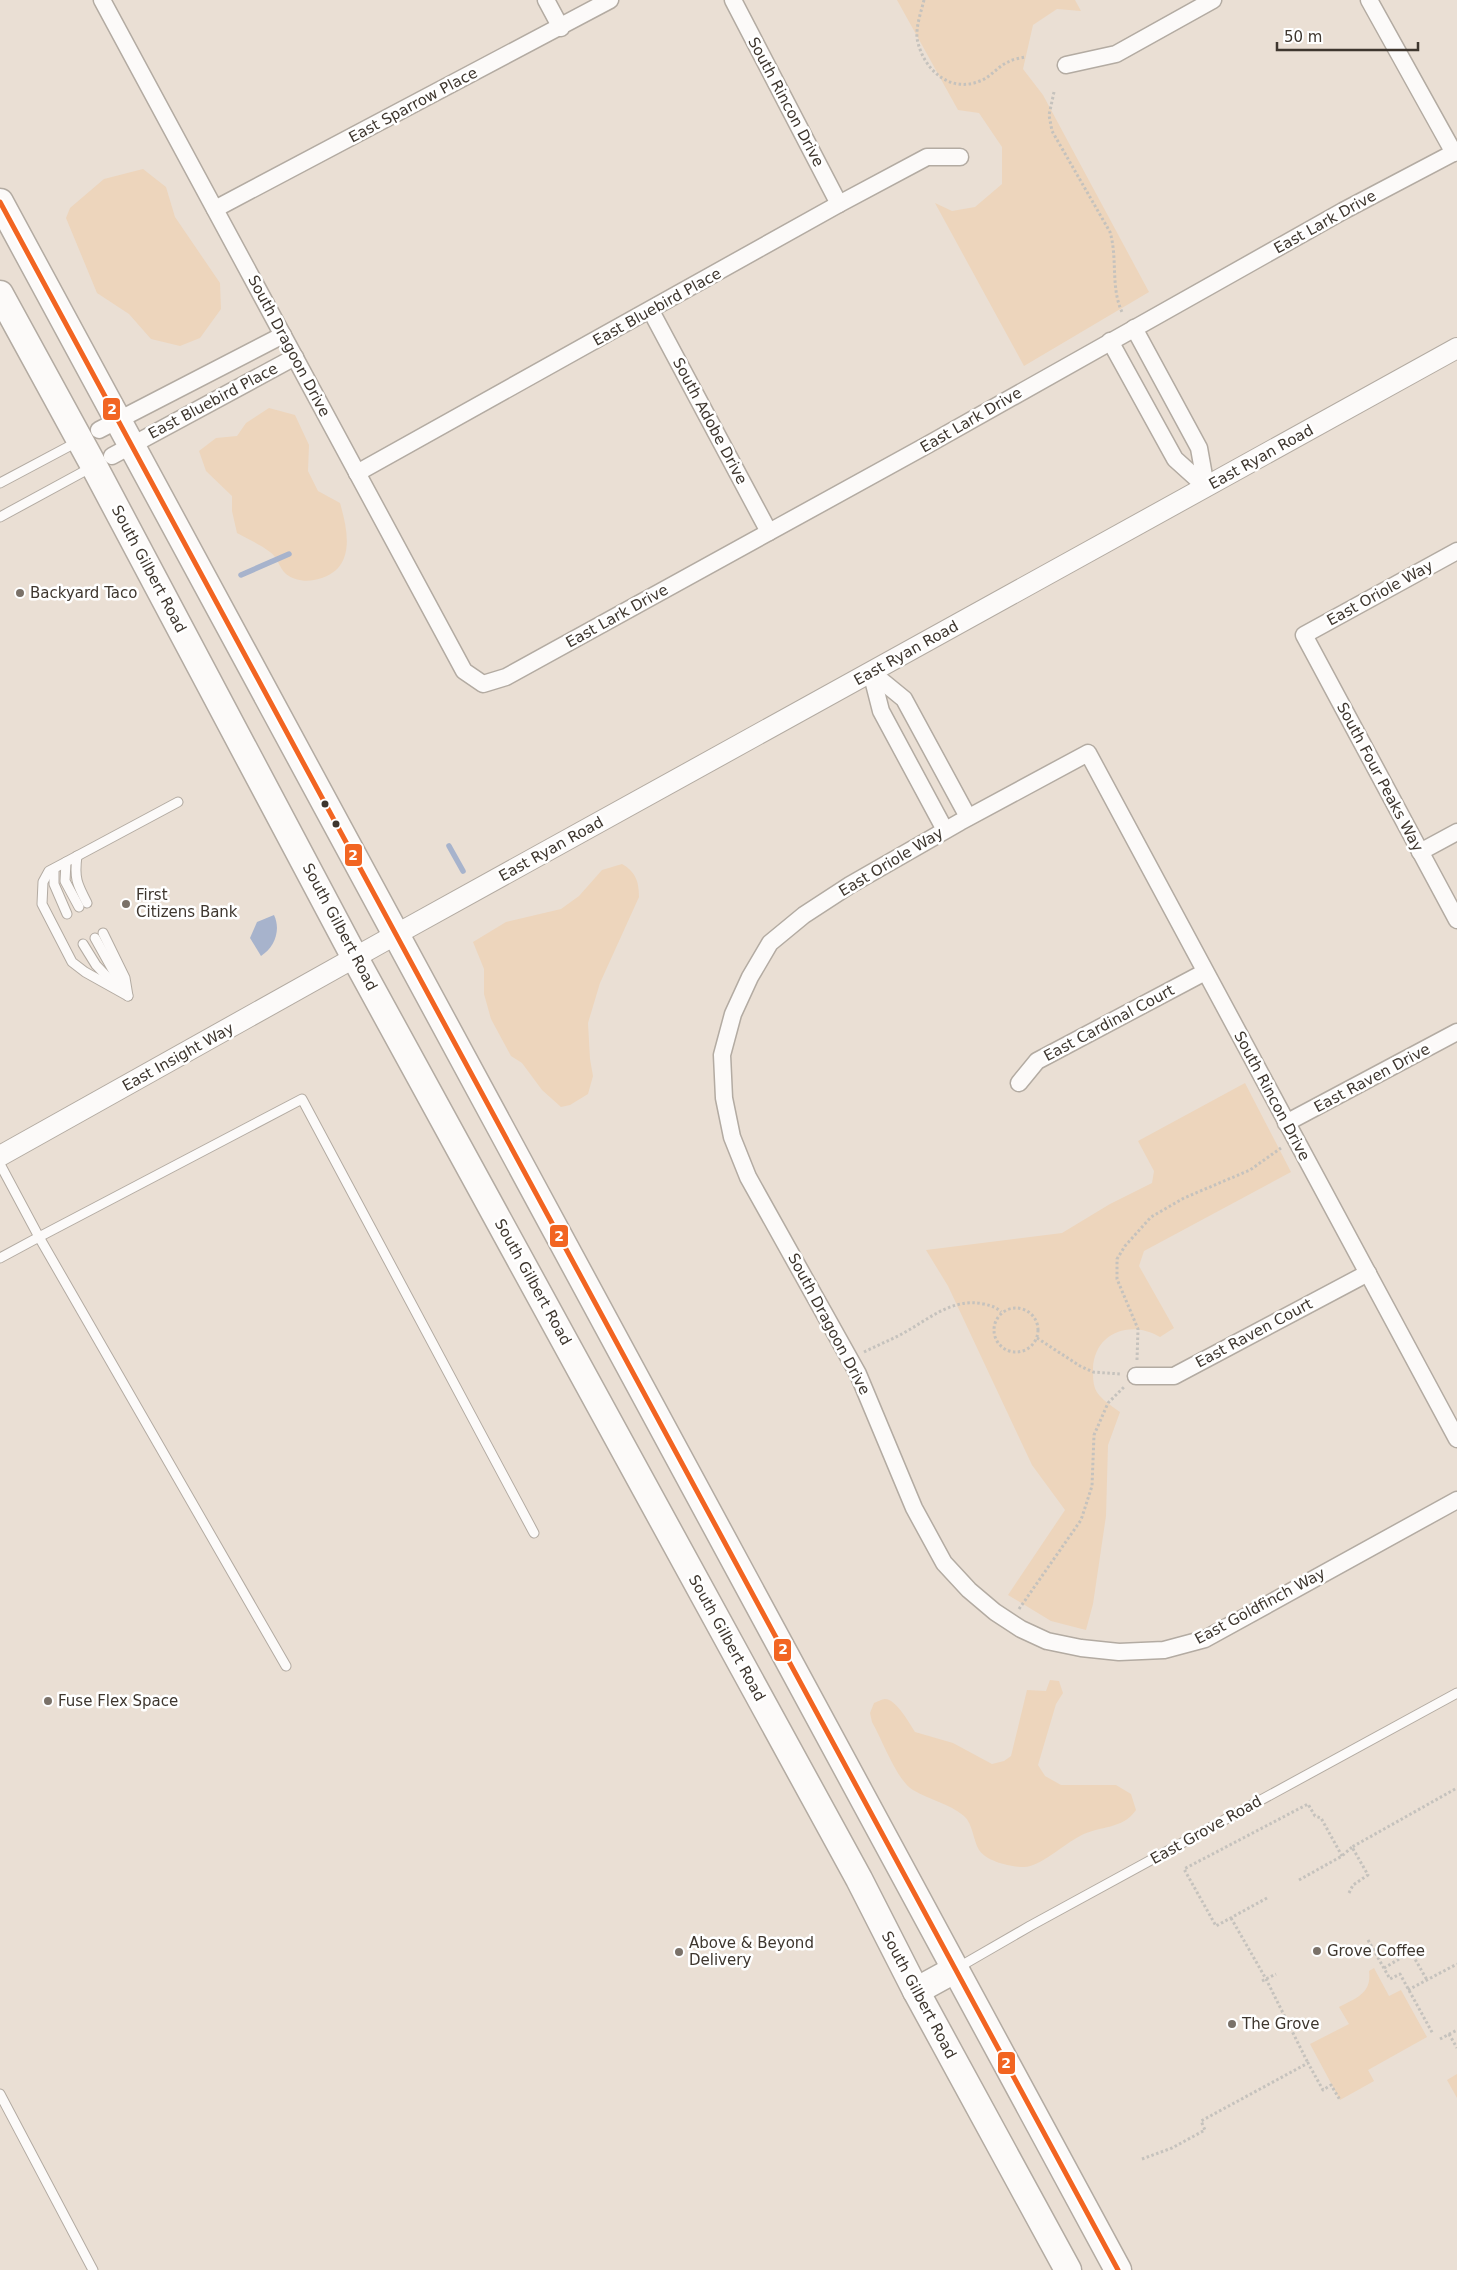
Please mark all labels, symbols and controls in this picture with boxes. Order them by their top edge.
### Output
scale bar [1277,20,1418,52]
text: 50 m [1284,28,1322,46]
street label: South Rincon Drive [744,34,828,170]
street label: East Sparrow Place [346,63,480,147]
street label: East Lark Drive [1271,186,1379,258]
street label: East Bluebird Place [590,264,724,350]
street label: South Dragoon Drive [244,272,334,420]
street label: South Adobe Drive [669,355,751,487]
street label: East Bluebird Place [145,359,281,443]
street label: East Lark Drive [917,384,1025,456]
line badge: 2 [102,397,121,421]
text: 2 [107,401,117,417]
street label: East Ryan Road [1206,421,1316,493]
street label: South Gilbert Road [108,502,190,636]
street label: East Oriole Way [1324,556,1436,630]
street label: East Lark Drive [563,580,671,652]
place label: Backyard Taco [30,584,137,602]
marker: Backyard Taco [14,587,26,599]
street label: East Ryan Road [851,617,961,689]
street label: South Four Peaks Way [1333,699,1427,855]
unlabelled marker [320,799,330,809]
street label: East Ryan Road [496,813,606,885]
unlabelled marker [331,819,341,829]
street label: East Oriole Way [836,824,947,900]
line badge: 2 [344,843,363,867]
text: 2 [348,847,358,863]
street label: South Gilbert Road [299,860,381,994]
place label: First Citizens Bank [136,886,238,921]
marker: First Citizens Bank [120,898,132,910]
street label: East Cardinal Court [1041,981,1177,1065]
street label: East Insight Way [119,1019,237,1095]
street label: South Rincon Drive [1230,1028,1314,1164]
street label: East Raven Drive [1311,1040,1433,1116]
street label: South Gilbert Road [491,1216,575,1348]
line badge: 2 [549,1224,569,1248]
text: 2 [554,1228,564,1244]
street label: South Dragoon Drive [784,1250,874,1398]
street label: East Raven Court [1192,1294,1316,1371]
street label: East Goldfinch Way [1192,1564,1328,1648]
street label: South Gilbert Road [685,1572,769,1704]
line badge: 2 [773,1638,792,1662]
text: 2 [778,1641,788,1657]
place label: Fuse Flex Space [58,1692,178,1710]
marker: Fuse Flex Space [42,1695,54,1707]
street label: East Grove Road [1147,1792,1265,1868]
street label: South Gilbert Road [878,1928,960,2062]
place label: Above & Beyond Delivery [689,1934,814,1969]
place label: Grove Coffee [1327,1942,1425,1960]
marker: Grove Coffee [1311,1945,1323,1957]
marker: Above & Beyond Delivery [673,1946,685,1958]
place label: The Grove [1241,2015,1319,2033]
marker: The Grove [1226,2018,1238,2030]
line badge: 2 [997,2051,1016,2075]
text: 2 [1001,2055,1011,2071]

